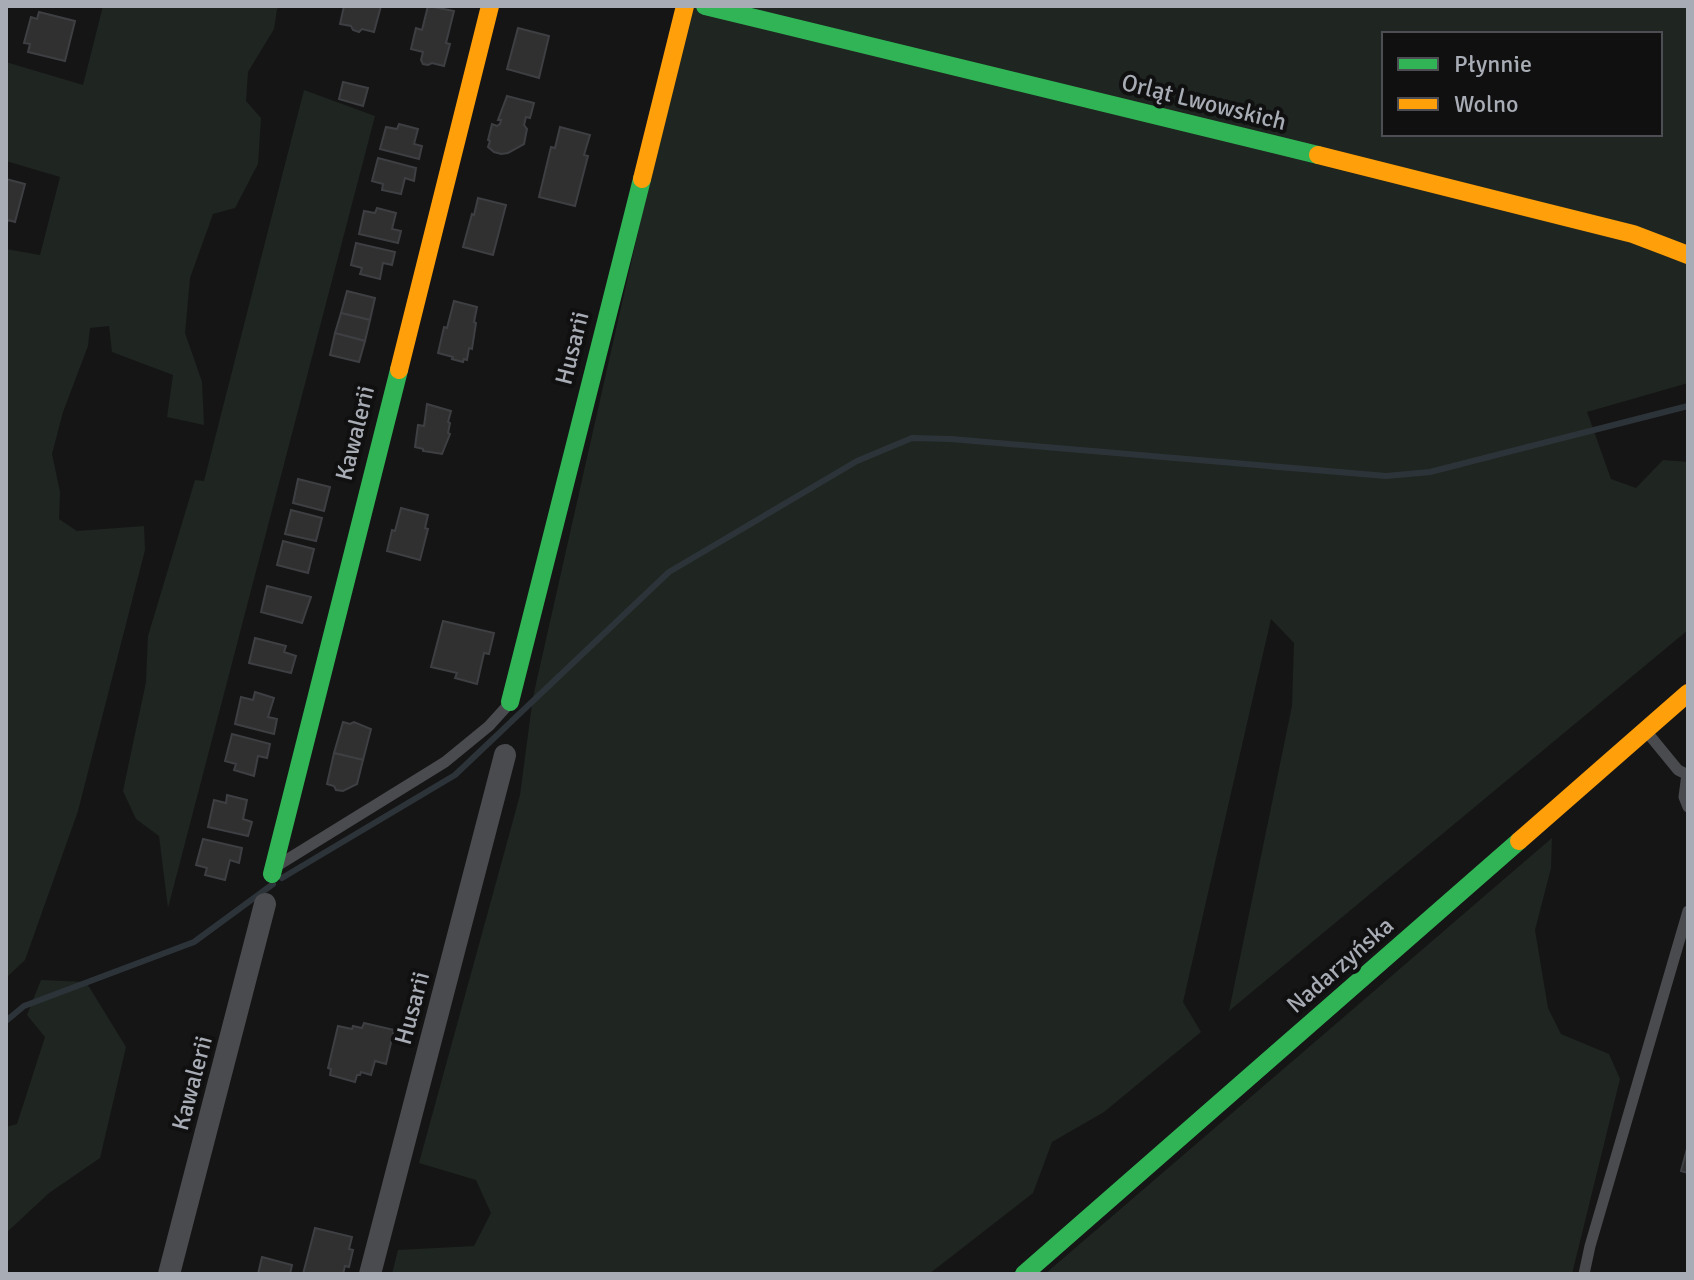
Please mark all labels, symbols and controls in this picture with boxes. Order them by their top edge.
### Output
legend [1382,32,1662,136]
text: Płynnie [1454,49,1532,79]
street label: Orląt Lwowskich [1118,67,1290,137]
text: Wolno [1454,89,1519,119]
street label: Husarii [548,308,596,388]
street label: Kawalerii [329,383,381,483]
street label: Nadarzyńska [1280,910,1400,1020]
street label: Husarii [388,968,436,1048]
street label: Kawalerii [165,1032,219,1134]

